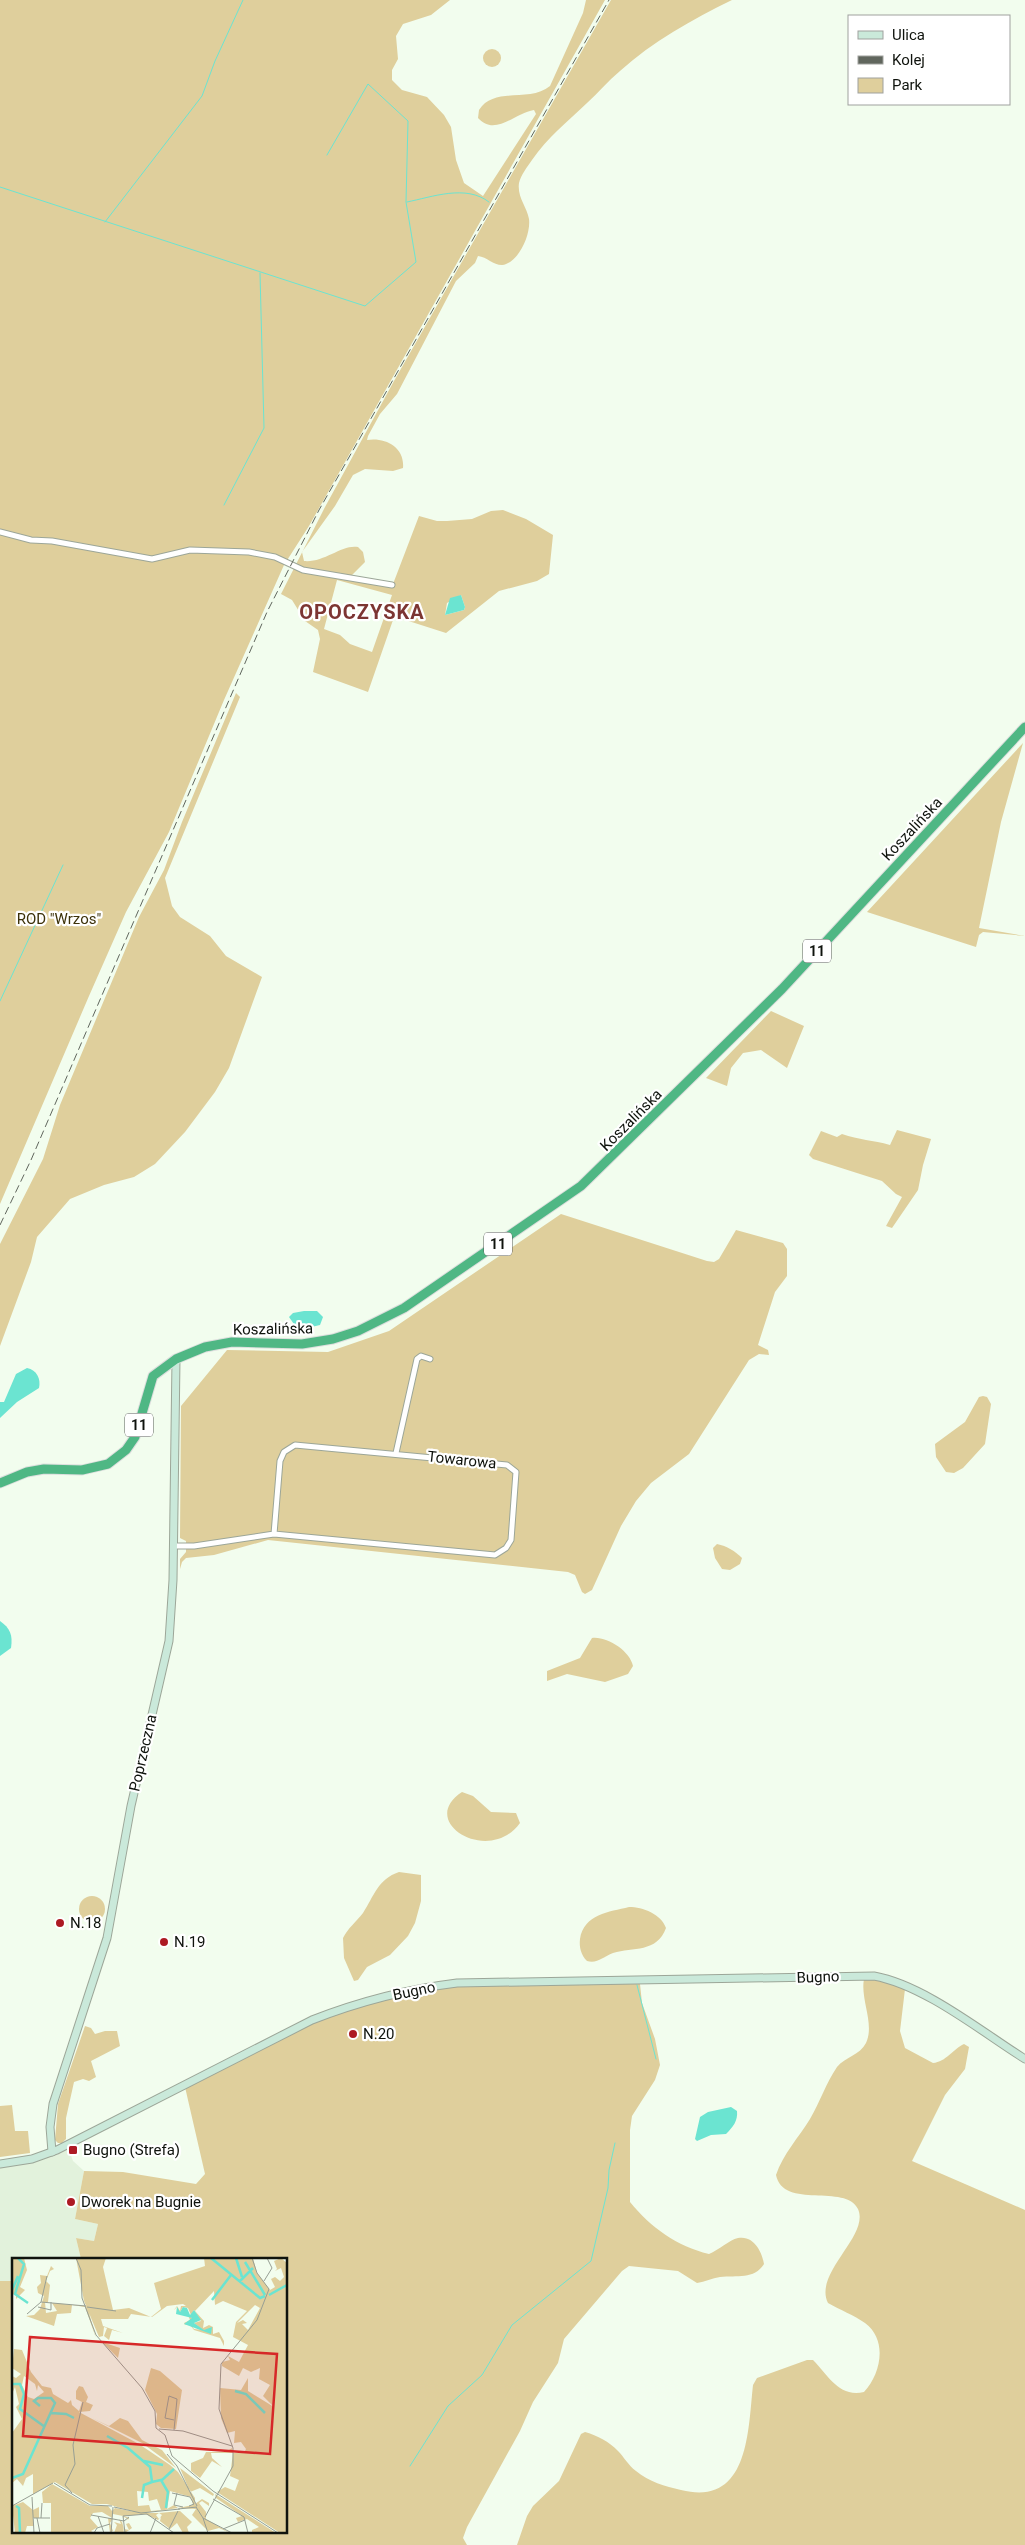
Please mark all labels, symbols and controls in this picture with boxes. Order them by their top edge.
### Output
legend [848,15,1010,105]
text: Ulica [892,26,925,44]
text: Kolej [892,51,925,69]
text: Park [892,76,923,94]
district label: OPOCZYSKA [299,600,425,624]
street label: Koszalińska [878,794,946,864]
park label: ROD "Wrzos" [17,910,101,928]
road number: 11 [803,939,831,962]
street label: Koszalińska [596,1085,666,1155]
road number: 11 [484,1232,512,1256]
street label: Koszalińska [233,1319,313,1339]
road number: 11 [125,1414,153,1436]
street label: Towarowa [427,1447,497,1473]
street label: Poprzeczna [125,1713,161,1793]
place label: N.18 [70,1914,102,1932]
marker: N.18 [54,1917,66,1929]
place label: N.19 [174,1933,206,1951]
marker: N.19 [158,1936,170,1948]
street label: Bugno [796,1967,840,1987]
street label: Bugno [391,1978,437,2004]
place label: N.20 [363,2025,395,2043]
marker: N.20 [347,2028,359,2040]
place label: Bugno (Strefa) [83,2141,180,2159]
marker: Bugno (Strefa) [67,2144,79,2156]
place label: Dworek na Bugnie [81,2193,201,2211]
marker: Dworek na Bugnie [65,2196,77,2208]
inset map [12,2258,288,2532]

